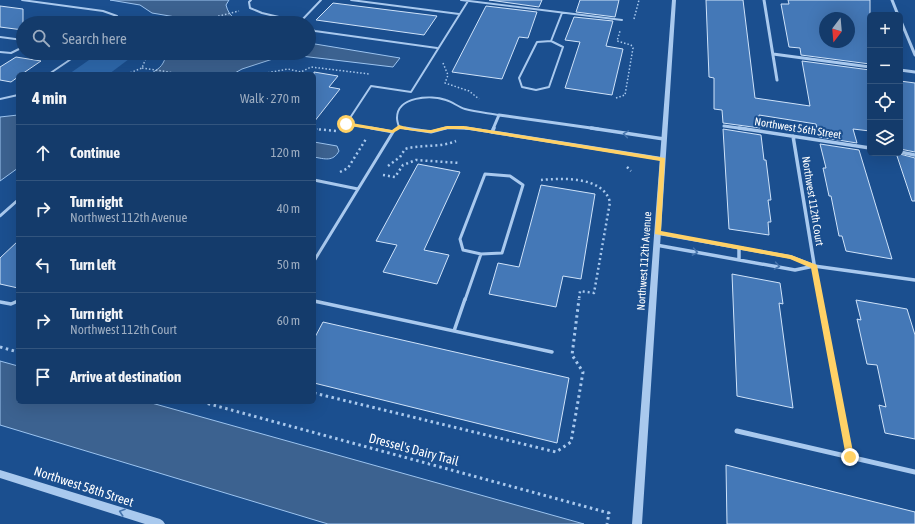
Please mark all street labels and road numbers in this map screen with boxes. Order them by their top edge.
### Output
street label: Northwest 56th Street [754,115,842,141]
street label: Northwest 112th Court [800,155,826,247]
street label: Northwest 112th Avenue [635,211,653,311]
street label: Dressel's Dairy Trail [367,430,461,469]
street label: Northwest 58th Street [32,463,136,510]

